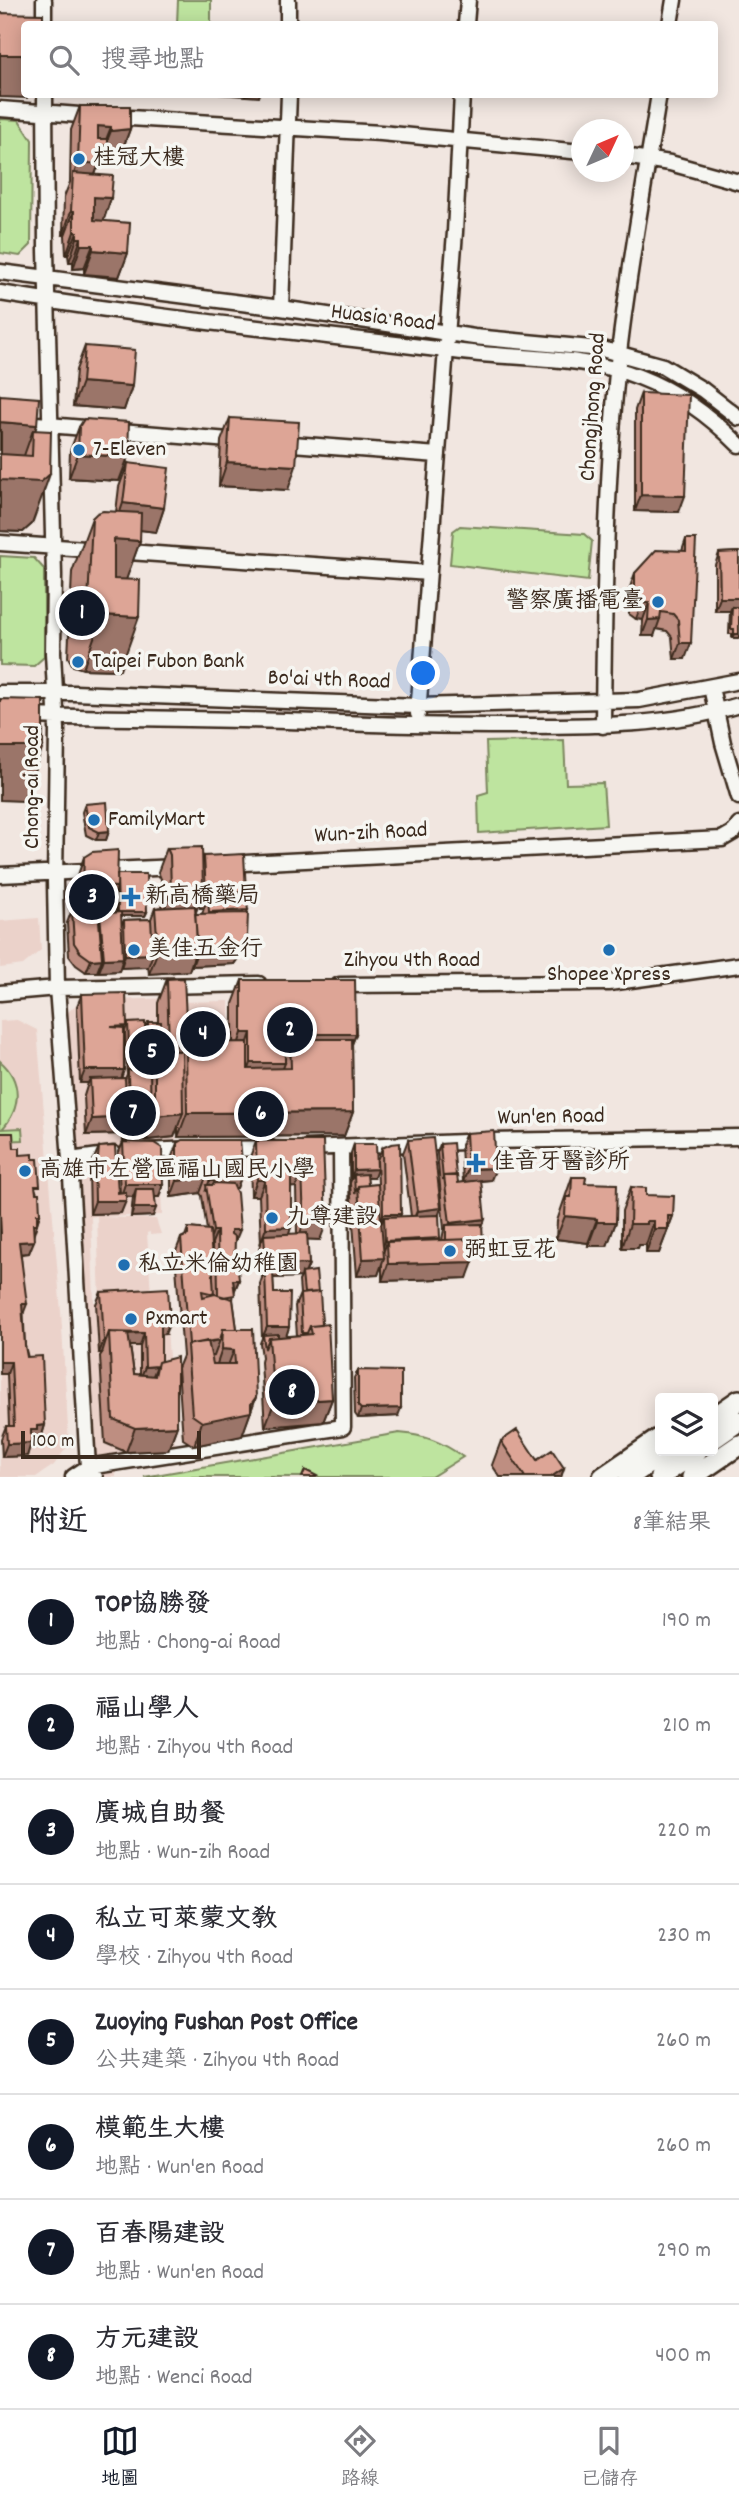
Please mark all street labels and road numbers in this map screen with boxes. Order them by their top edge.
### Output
street label: Huasia Road [329,296,437,342]
street label: Chongjhong Road [572,332,616,482]
street label: Bo'ai 4th Road [267,662,391,700]
street label: Chong-ai Road [17,725,50,849]
street label: Wun-zih Road [314,815,428,853]
street label: Zihyou 4th Road [344,945,480,978]
street label: Wun'en Road [497,1101,605,1135]

